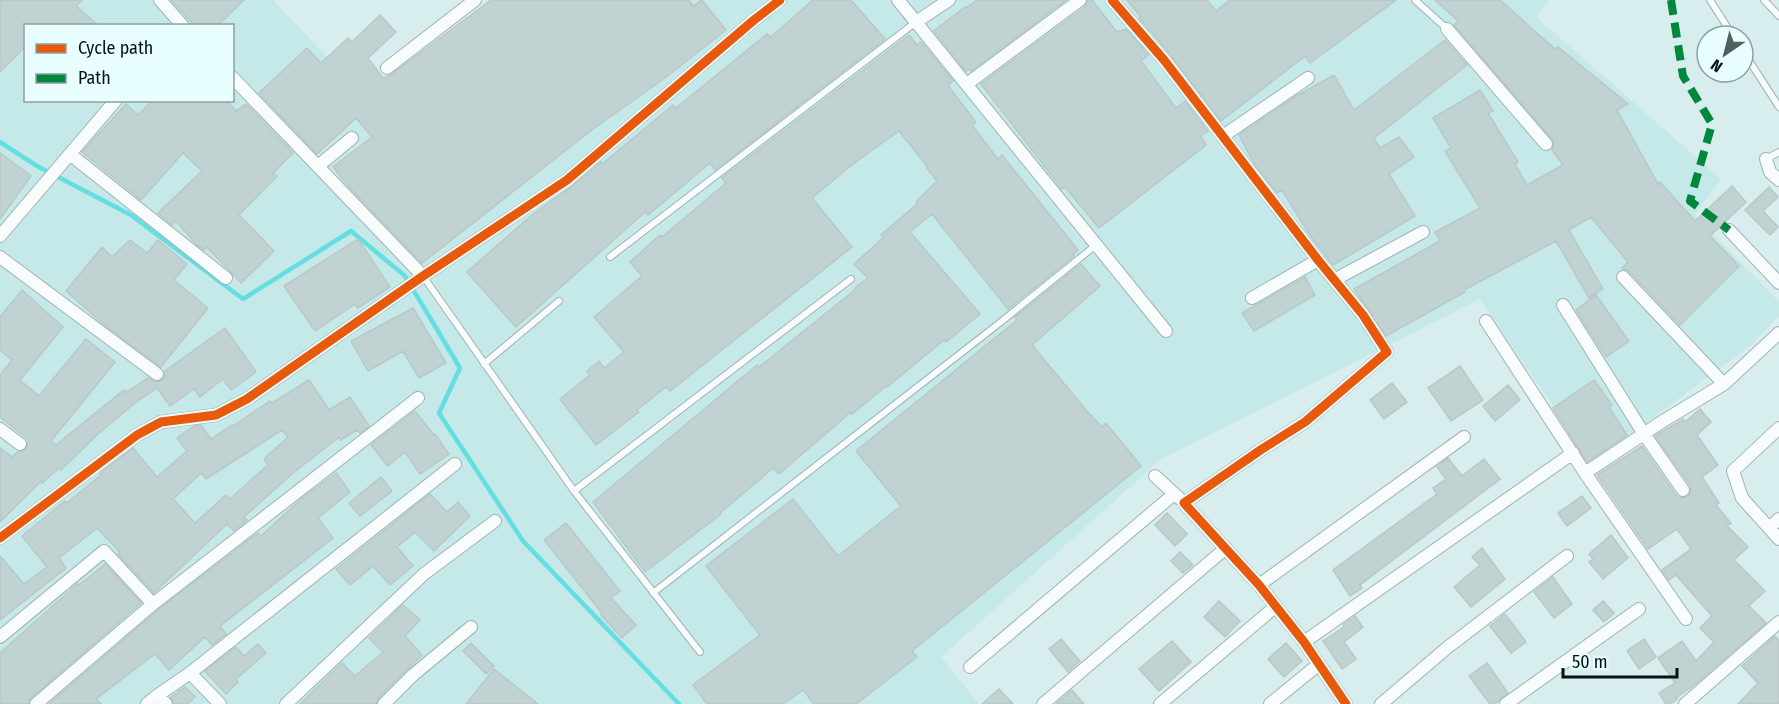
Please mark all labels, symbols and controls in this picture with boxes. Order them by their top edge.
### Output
legend [24,24,234,102]
north arrow [1695,24,1755,84]
text: Cycle path [78,37,153,59]
text: N [1707,55,1726,76]
text: Path [78,67,111,89]
scale bar [1563,641,1677,679]
text: 50 m [1572,651,1608,673]

